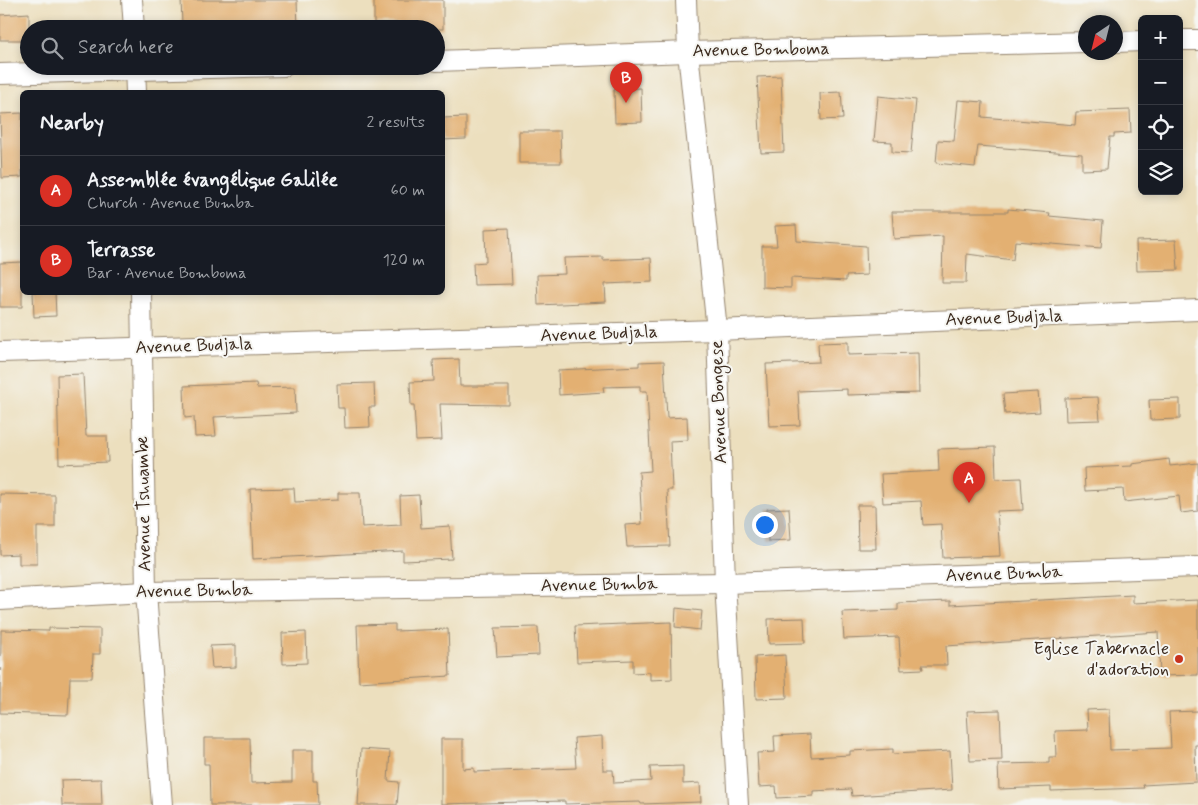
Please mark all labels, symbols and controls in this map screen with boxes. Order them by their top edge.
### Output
north arrow [1078,15,1123,60]
map controls [1138,15,1183,195]
button: + [1138,15,1183,60]
search box [20,20,445,75]
icon: search [38,34,66,62]
text: Search here [78,35,174,60]
street label: Avenue Bomboma [692,37,830,63]
button: − [1138,60,1183,105]
pin: B [610,62,642,103]
button: locate [1138,105,1183,150]
text: Nearby [40,109,104,137]
text: 2 results [367,112,425,133]
button: layers [1138,150,1183,195]
text: Assemblée évangélique Galilée [87,168,338,193]
text: A [51,180,61,201]
text: 60 m [391,180,425,201]
text: Church · Avenue Bumba [87,193,254,214]
text: Terrasse [87,238,155,263]
text: B [51,250,61,271]
text: 120 m [383,250,425,271]
text: Bar · Avenue Bomboma [87,263,246,284]
street label: Avenue Budjala [945,304,1063,332]
street label: Avenue Budjala [540,320,658,348]
street label: Avenue Budjala [135,332,253,360]
street label: Avenue Bongese [705,339,734,464]
street label: Avenue Tshuambe [131,436,157,572]
pin: A [953,462,985,503]
your location [752,512,778,538]
street label: Avenue Bumba [945,560,1063,588]
street label: Avenue Bumba [540,572,658,598]
street label: Avenue Bumba [135,578,253,604]
place label: Eglise Tabernacle d'adoration [1033,637,1169,682]
marker: Eglise Tabernacle d'adoration [1173,653,1185,665]

